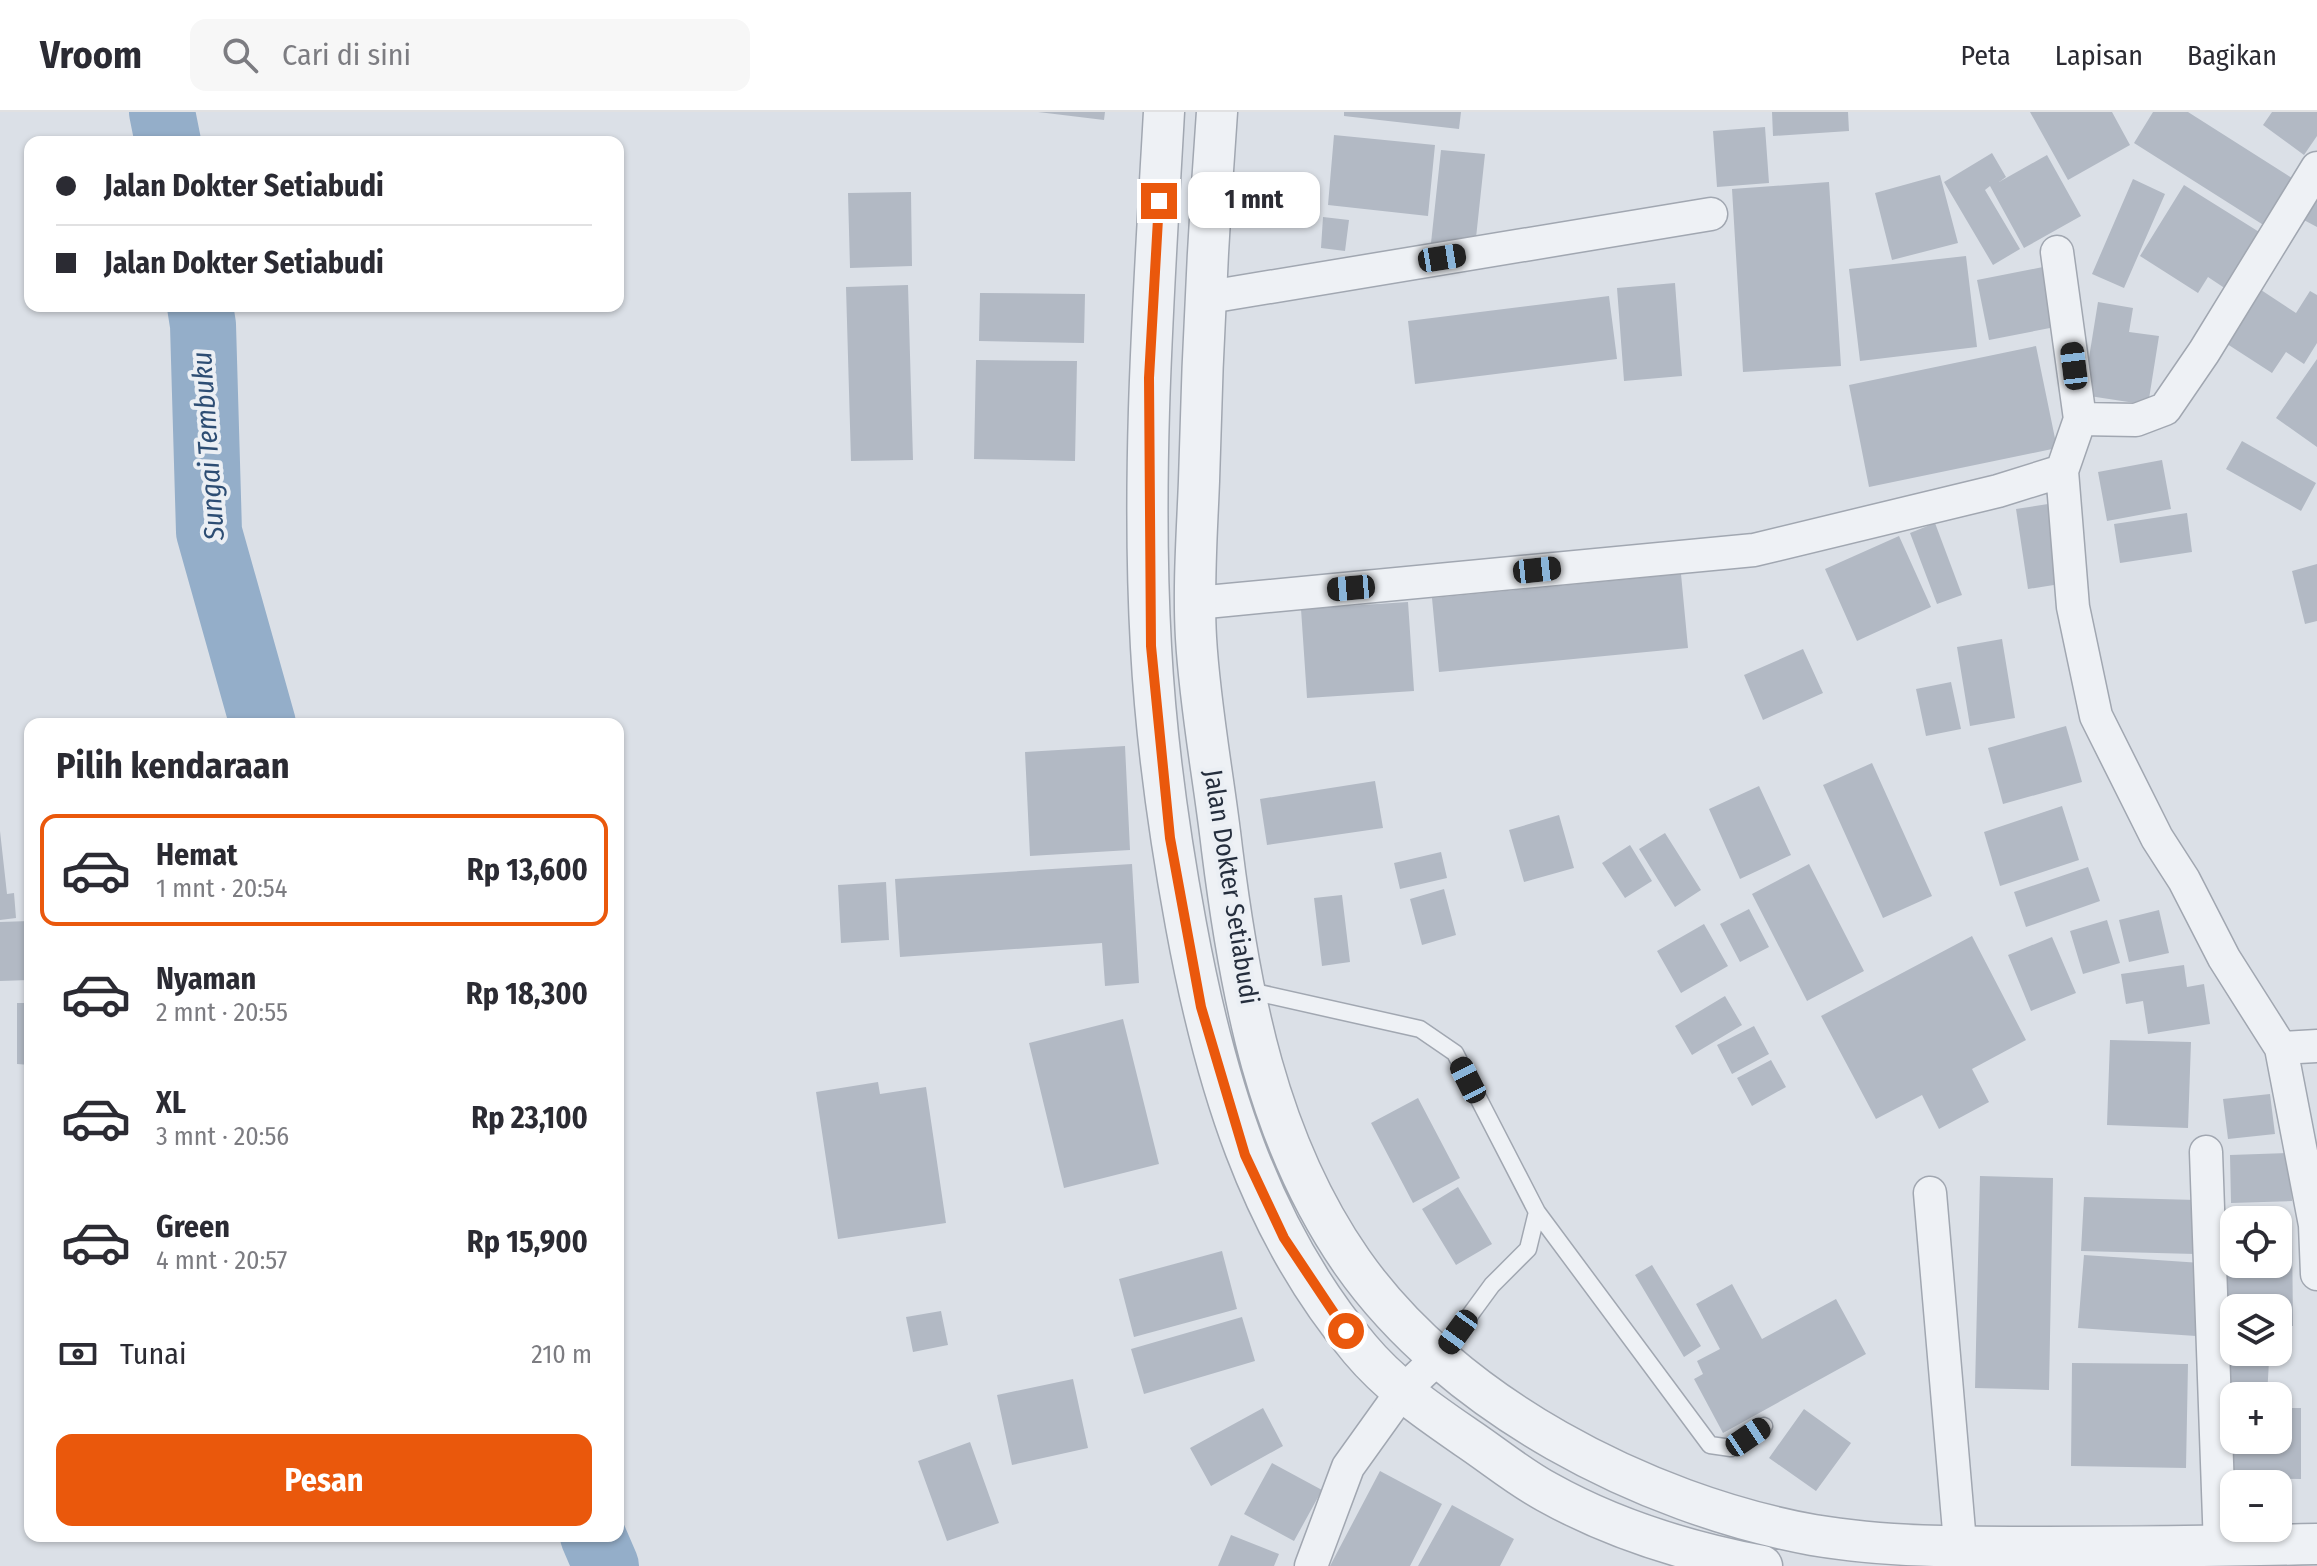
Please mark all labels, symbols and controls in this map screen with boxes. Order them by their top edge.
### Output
search box [190,19,750,91]
text: Vroom [40,32,142,78]
icon: search [218,33,262,77]
text: Cari di sini [282,37,411,73]
text: Peta [1960,39,2011,72]
text: Lapisan [2055,39,2143,72]
text: Bagikan [2187,39,2277,72]
text: Jalan Dokter Setiabudi [104,168,384,204]
callout: 1 mnt [1187,173,1319,229]
route end [1141,183,1177,219]
text: 1 mnt [1224,184,1284,215]
car [1416,242,1468,274]
text: Jalan Dokter Setiabudi [104,245,384,281]
car [2059,341,2089,391]
water label: Sungai Tembuku [185,350,231,543]
car [1512,556,1562,584]
car [1326,574,1376,602]
text: Pilih kendaraan [56,744,290,788]
street label: Jalan Dokter Setiabudi [1197,767,1265,1007]
icon: car [60,834,132,906]
text: Hemat [156,837,238,873]
text: Rp 13,600 [467,852,588,888]
text: 1 mnt · 20:54 [156,873,287,904]
icon: car [60,958,132,1030]
text: Nyaman [156,961,256,997]
text: Rp 18,300 [466,976,588,1012]
text: 2 mnt · 20:55 [156,997,288,1028]
car [1446,1053,1490,1107]
icon: car [60,1082,132,1154]
text: XL [156,1085,186,1121]
text: Rp 23,100 [471,1100,588,1136]
text: 3 mnt · 20:56 [156,1121,289,1152]
icon: car [60,1206,132,1278]
map controls [2220,1206,2292,1542]
button: locate [2220,1206,2292,1278]
text: Green [156,1209,230,1245]
text: Rp 15,900 [467,1224,588,1260]
text: 4 mnt · 20:57 [156,1245,287,1276]
button: layers [2220,1294,2292,1366]
car [1434,1306,1482,1358]
route start [1328,1313,1364,1349]
icon: cash [56,1332,100,1376]
text: Tunai [120,1336,186,1372]
text: 210 m [531,1339,592,1370]
button: + [2220,1382,2292,1454]
car [1721,1414,1775,1460]
button: Pesan [56,1434,592,1526]
button: − [2220,1470,2292,1542]

